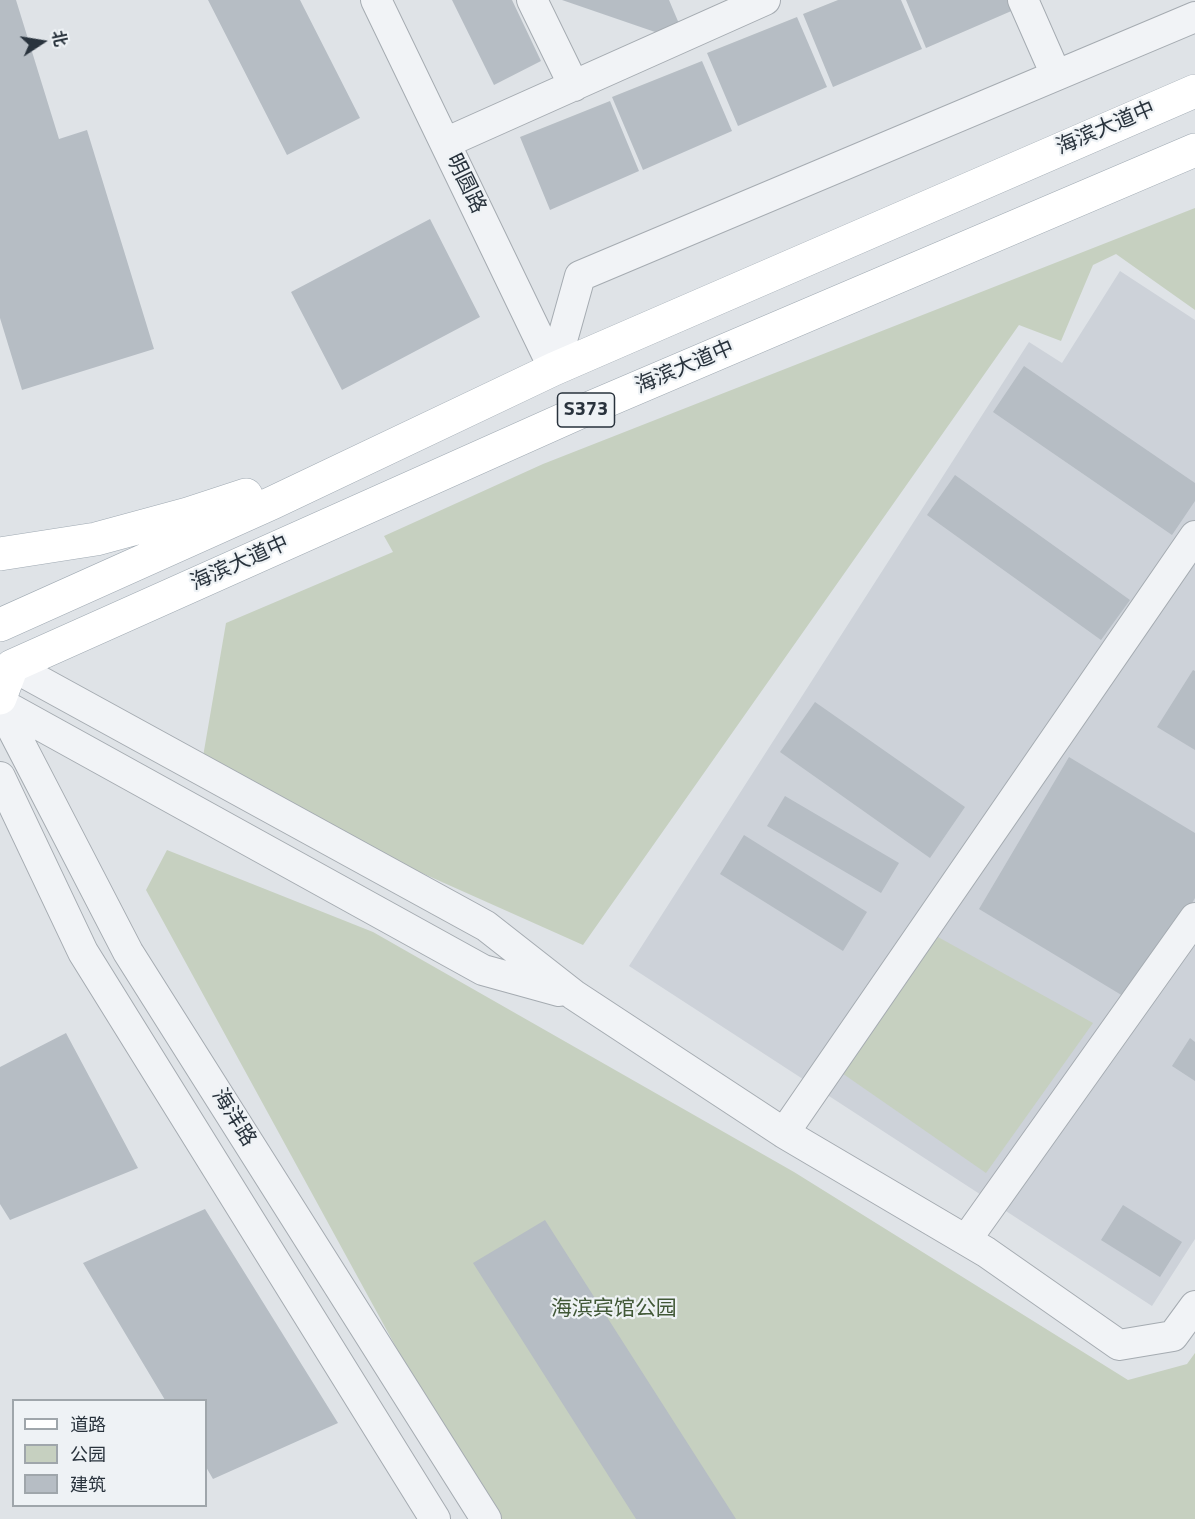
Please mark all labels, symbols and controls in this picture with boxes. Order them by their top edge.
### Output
north arrow [12,12,72,72]
text: 北 [46,28,73,49]
street label: 海滨大道中 [1053,97,1159,161]
street label: 明圆路 [440,150,490,218]
street label: 海滨大道中 [632,336,738,400]
road number: S373 [558,393,614,427]
street label: 海滨大道中 [187,531,293,597]
street label: 海洋路 [206,1085,260,1151]
park label: 海滨宾馆公园 [551,1297,677,1323]
legend [12,1399,207,1507]
text: 道路 [70,1411,106,1438]
text: 公园 [70,1441,106,1468]
text: 建筑 [70,1471,106,1498]

